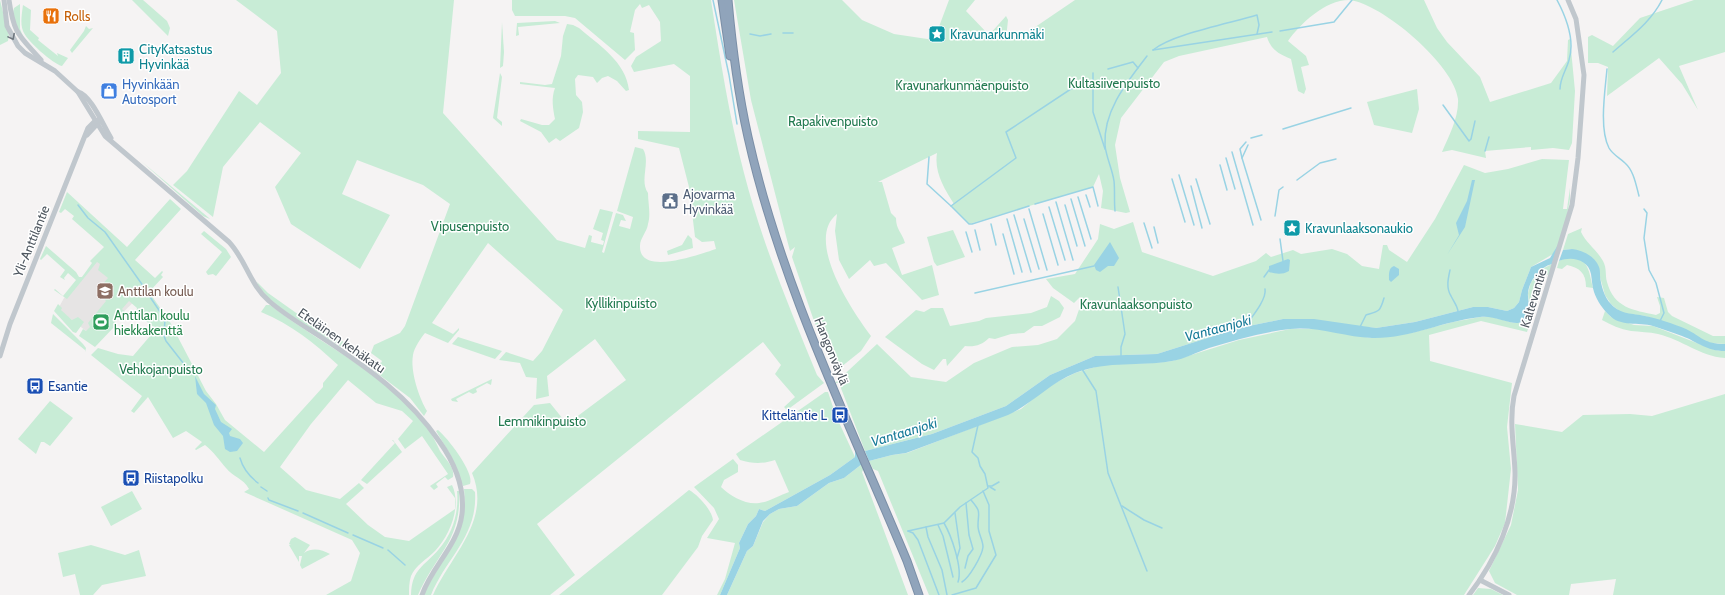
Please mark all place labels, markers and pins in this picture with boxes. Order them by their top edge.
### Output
restaurant icon: Rolls [41,6,61,26]
place label: Rolls [64,8,91,24]
place icon: Kravunarkunmäki [927,24,947,44]
place label: Kravunarkunmäki [950,26,1044,42]
place label: CityKatsastus Hyvinkää [139,41,213,72]
building icon: CityKatsastus Hyvinkää [116,46,136,66]
place label: Hyvinkään Autosport [122,76,180,107]
shop icon: Hyvinkään Autosport [99,81,119,101]
place label: Ajovarma Hyvinkää [683,186,736,217]
public building icon: Ajovarma Hyvinkää [660,191,680,211]
place icon: Kravunlaaksonaukio [1282,218,1302,238]
place label: Kravunlaaksonaukio [1305,220,1413,236]
school or university icon: Anttilan koulu [95,281,115,301]
place label: Anttilan koulu [118,283,194,299]
place label: Anttilan koulu hiekkakenttä [114,307,190,338]
sports icon: Anttilan koulu hiekkakenttä [91,312,111,332]
bus stop icon: Esantie [25,376,45,396]
place label: Esantie [48,378,88,394]
bus stop icon: Kitteläntie L [830,405,850,425]
place label: Kitteläntie L [762,407,827,423]
bus stop icon: Riistapolku [121,468,141,488]
place label: Riistapolku [144,470,204,486]

